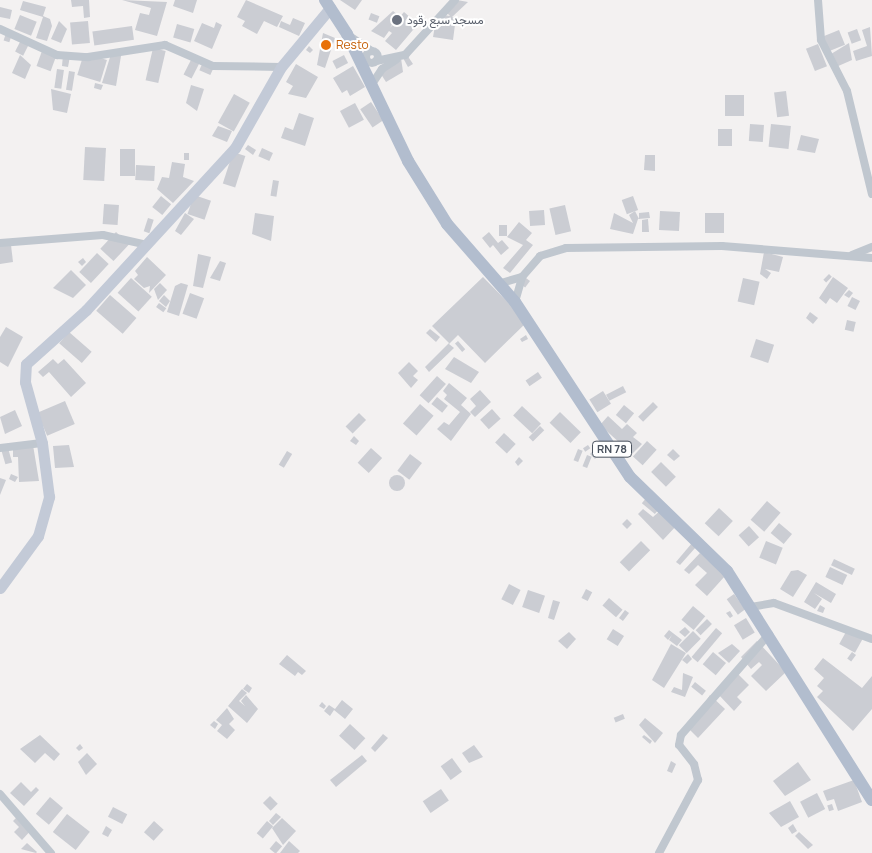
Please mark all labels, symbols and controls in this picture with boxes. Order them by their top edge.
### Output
place label: مسجد سبع رقود [407,13,484,27]
marker: مسجد سبع رقود [391,14,403,26]
place label: Resto [336,38,369,52]
marker: Resto [320,39,332,51]
road number: RN 78 [592,440,632,458]

